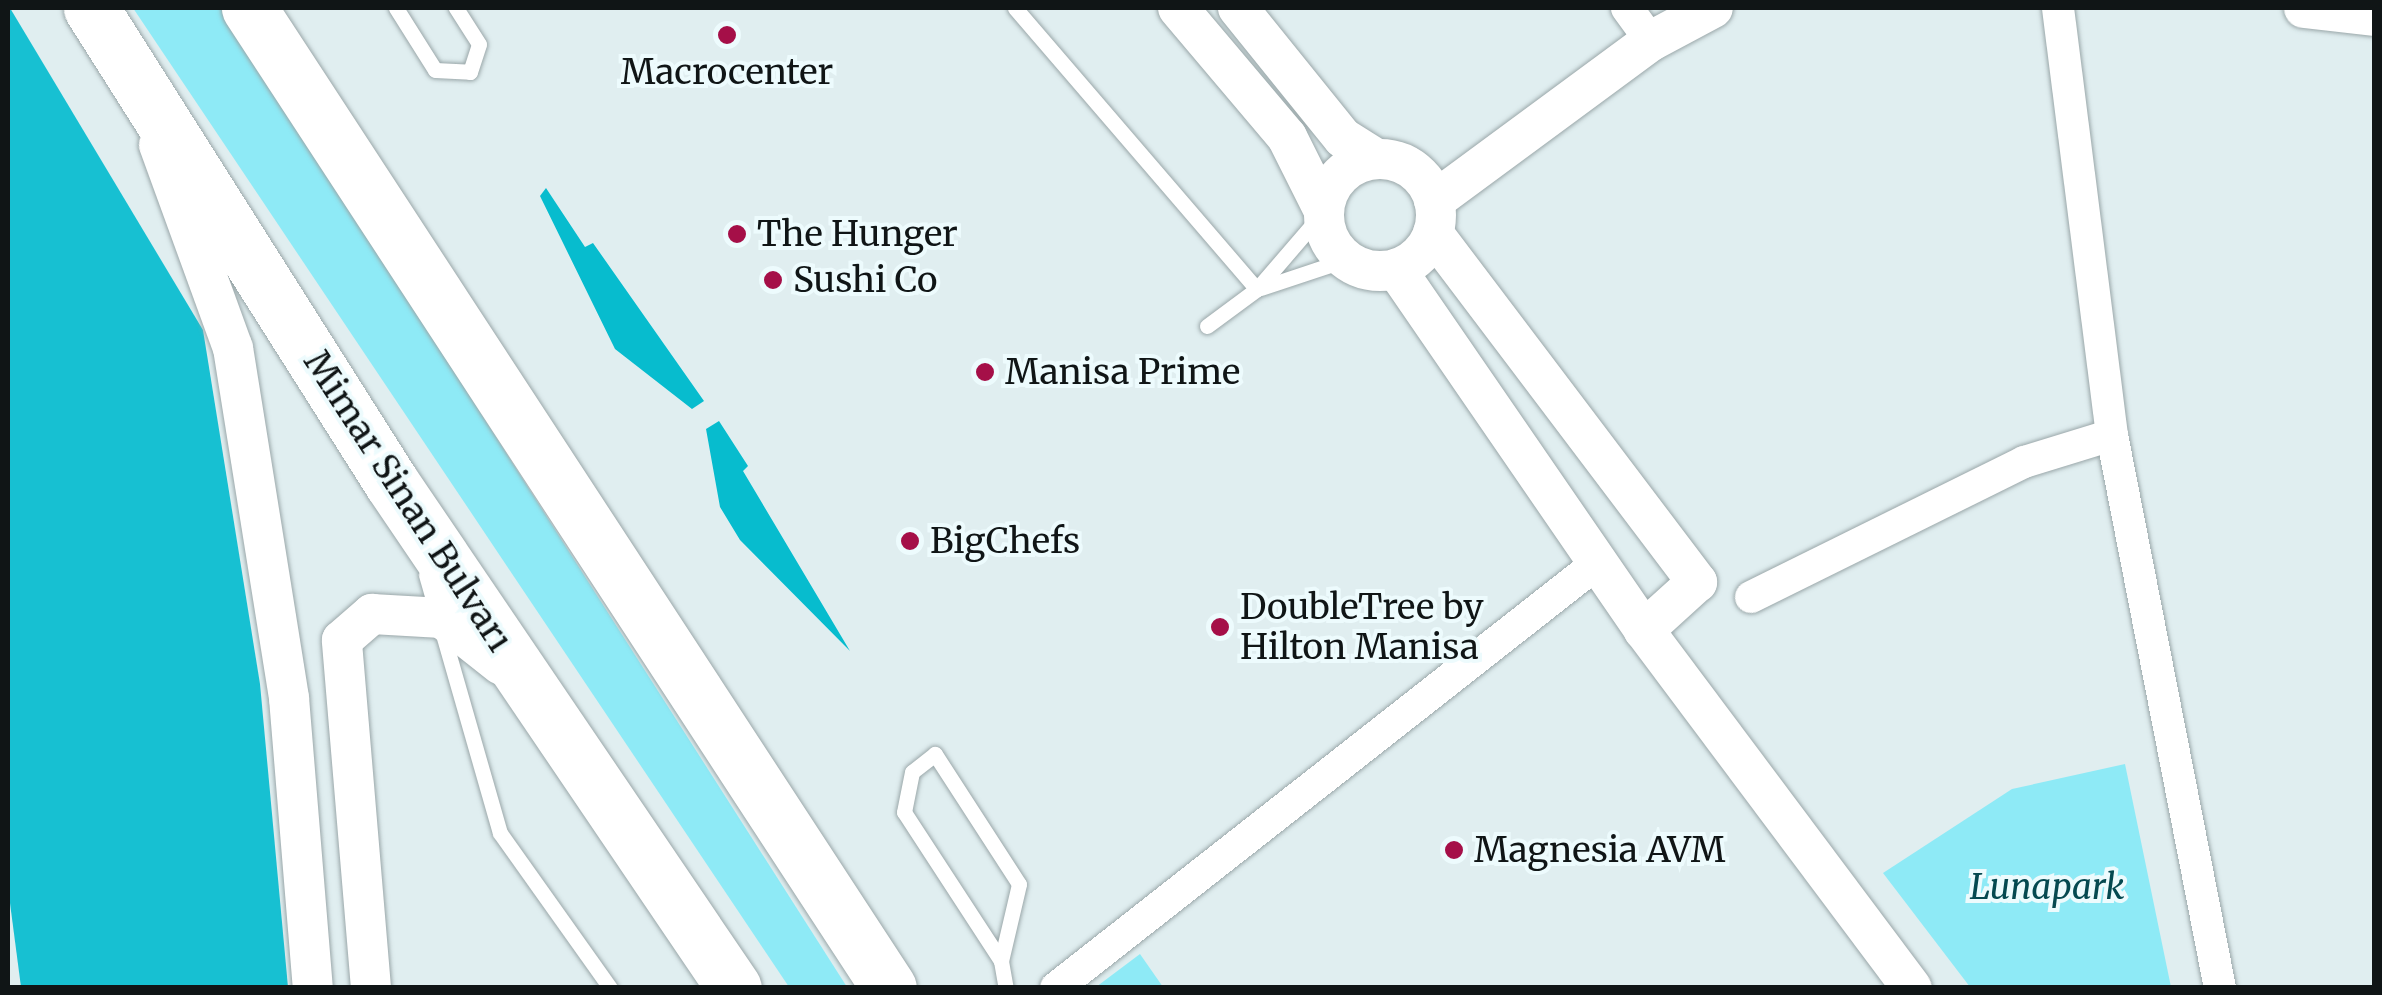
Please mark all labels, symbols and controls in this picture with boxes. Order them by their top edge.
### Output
marker: Macrocenter [716,24,738,46]
place label: Macrocenter [621,51,833,93]
place label: The Hunger [757,213,958,255]
marker: The Hunger [726,223,748,245]
place label: Sushi Co [793,259,937,301]
marker: Sushi Co [762,269,784,291]
street label: Mimar Sinan Bulvarı [295,343,521,659]
place label: Manisa Prime [1005,351,1240,393]
marker: Manisa Prime [974,361,996,383]
place label: BigChefs [930,520,1080,562]
marker: BigChefs [899,530,921,552]
place label: DoubleTree by Hilton Manisa [1240,586,1484,668]
marker: DoubleTree by Hilton Manisa [1209,616,1231,638]
place label: Magnesia AVM [1474,829,1725,871]
marker: Magnesia AVM [1443,839,1465,861]
park label: Lunapark [1970,866,2124,908]

